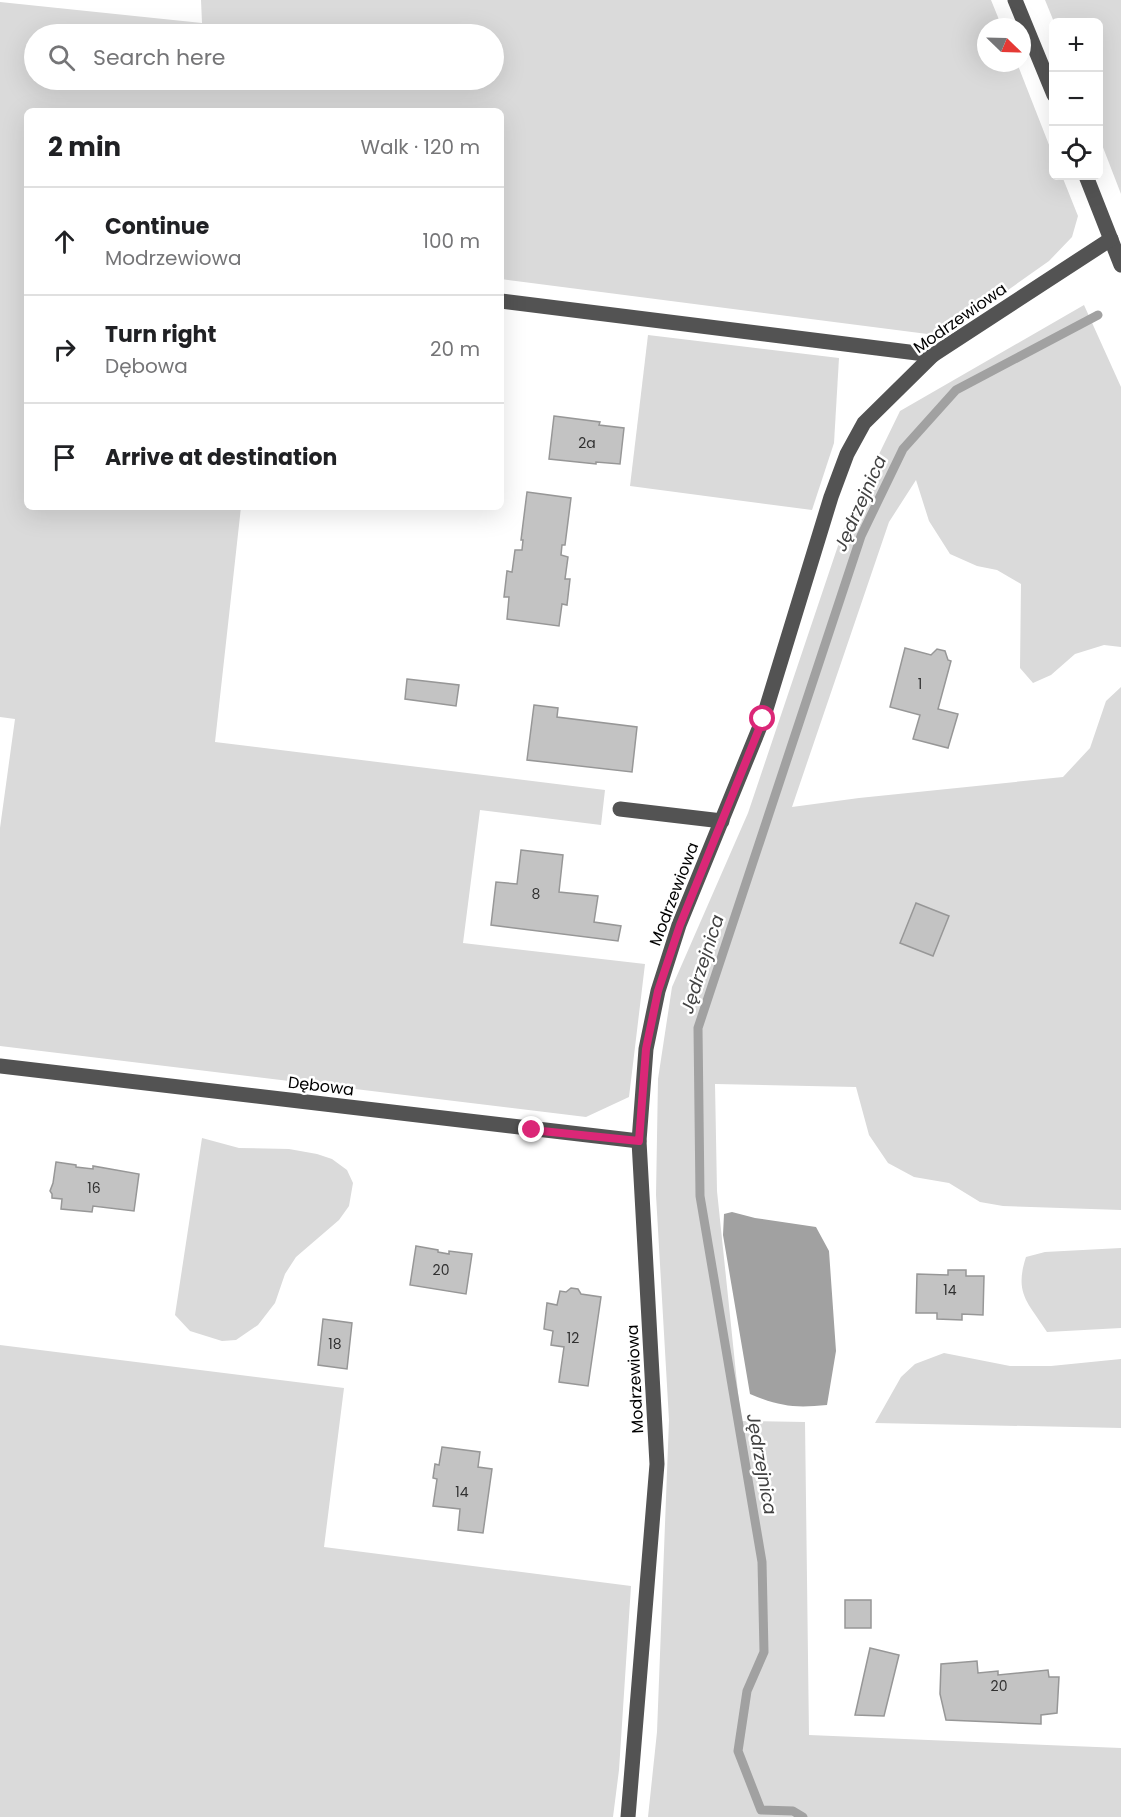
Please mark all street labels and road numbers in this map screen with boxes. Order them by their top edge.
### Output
street label: Modrzewiowa [909,277,1011,359]
street label: Modrzewiowa [644,839,704,949]
street label: Dębowa [287,1071,355,1101]
street label: Modrzewiowa [621,1324,649,1434]

